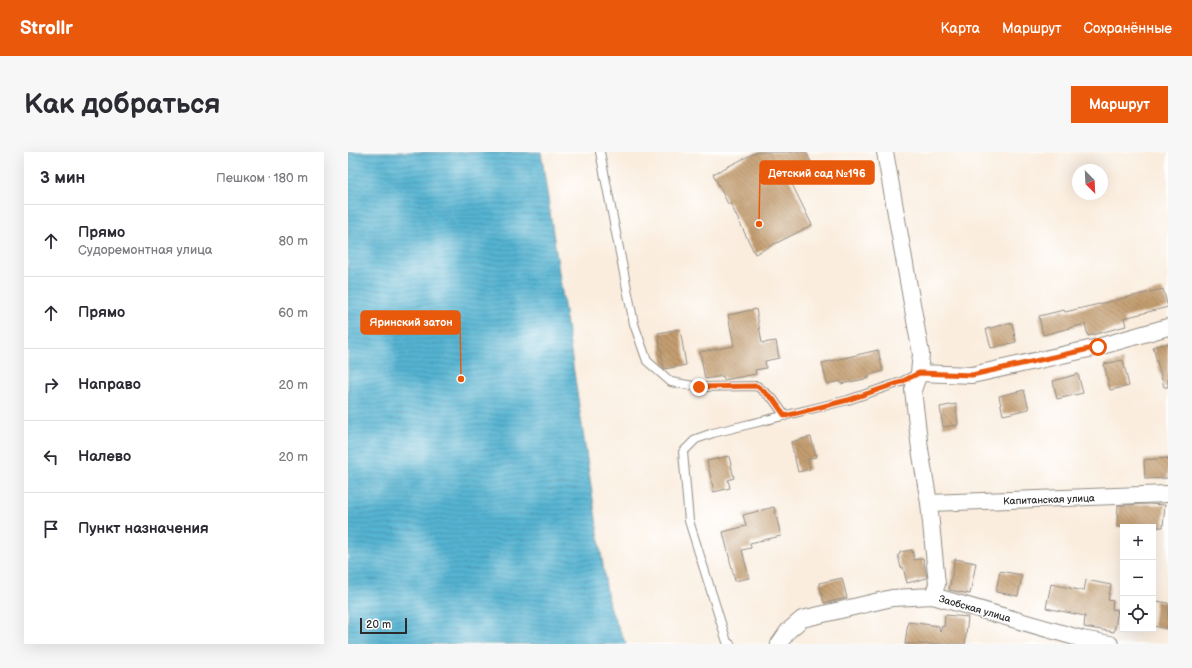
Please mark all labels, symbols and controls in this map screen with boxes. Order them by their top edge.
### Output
text: Strollr [20,17,73,40]
text: Карта [941,20,980,37]
text: Маршрут [1002,20,1062,37]
text: Сохранённые [1084,20,1172,37]
button: Маршрут [1071,86,1168,123]
text: Как добраться [24,88,221,121]
callout: Детский сад №196 [760,161,874,184]
north arrow [1072,164,1108,200]
text: Детский сад №196 [768,167,866,180]
text: 3 мин [40,168,85,188]
text: Пешком · 180 m [216,170,308,186]
text: Прямо [78,223,125,242]
icon: ahead [40,230,62,252]
text: 80 m [279,233,308,249]
text: Судоремонтная улица [78,242,213,258]
icon: ahead [40,302,62,324]
text: Прямо [78,303,125,322]
text: 60 m [278,305,308,321]
callout: Яринский затон [361,311,460,334]
text: Яринский затон [369,316,453,329]
route start [1089,338,1107,356]
icon: right [40,374,62,396]
text: Направо [78,375,141,394]
text: 20 m [278,377,308,393]
route end [690,378,708,396]
icon: left [40,446,62,468]
text: Налево [78,447,131,466]
text: 20 m [278,449,308,465]
street label: Капитанская улица [1003,492,1095,508]
icon: arrive [40,518,62,540]
text: Пункт назначения [78,519,209,538]
map controls [1120,524,1156,632]
button: + [1120,524,1156,560]
button: − [1120,560,1156,596]
street label: Заобская улица [937,593,1012,625]
button: locate [1120,596,1156,632]
scale bar [360,616,407,635]
text: 20 m [366,618,391,631]

